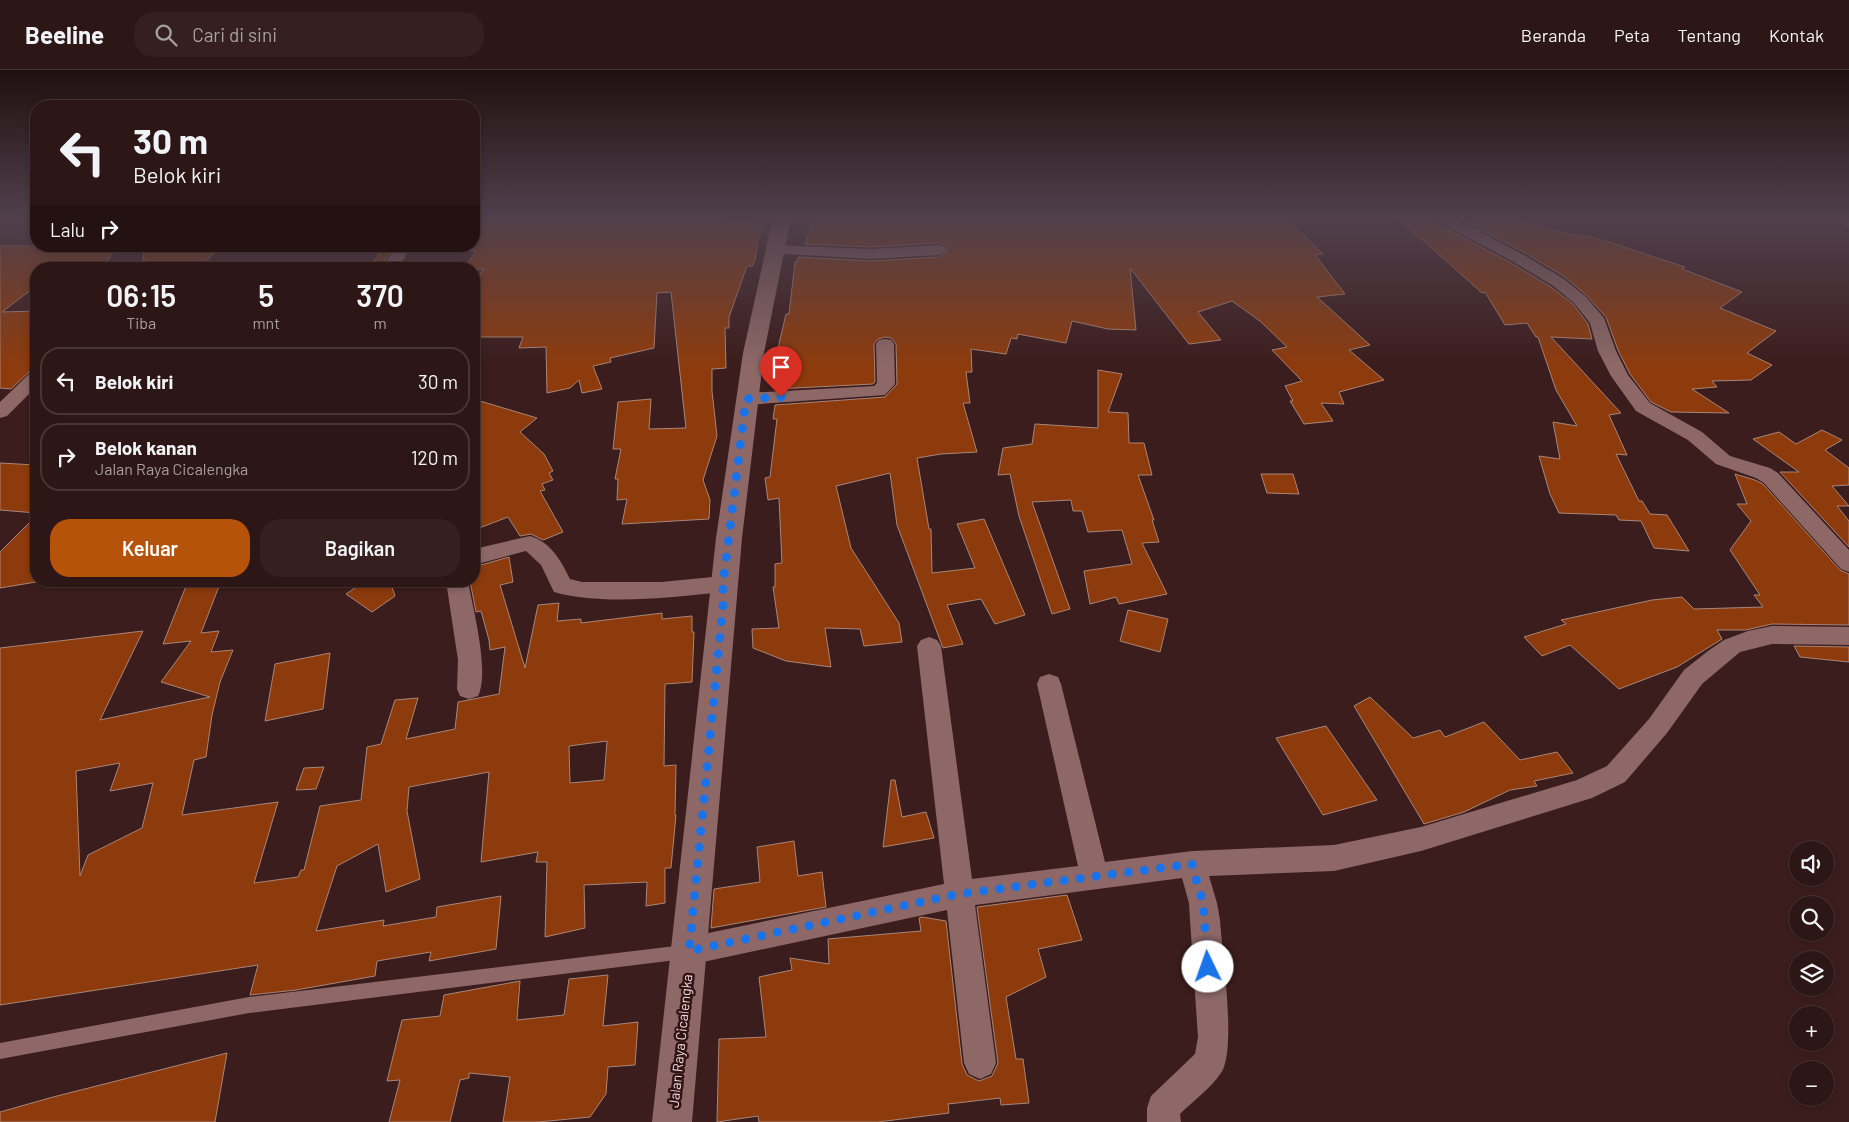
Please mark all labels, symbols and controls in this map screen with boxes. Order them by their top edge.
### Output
search box [134,12,484,57]
text: Beeline [25,20,104,49]
icon: search [152,21,180,49]
text: Cari di sini [192,23,277,46]
text: Beranda [1521,24,1586,46]
text: Peta [1614,24,1650,46]
text: Tentang [1678,24,1741,46]
text: Kontak [1769,24,1824,46]
text: 30 m [133,119,208,161]
icon: left [50,120,115,185]
text: Belok kiri [133,161,221,187]
icon: right [95,215,123,243]
text: Lalu [50,218,85,241]
text: 06:15 [106,277,176,313]
text: 5 [258,277,274,313]
text: 370 [356,277,404,313]
text: Tiba [126,313,156,332]
text: mnt [252,313,280,332]
text: m [373,313,387,332]
pin [760,346,802,397]
icon: arrive [767,353,795,381]
icon: left [52,367,80,395]
text: Belok kiri [95,370,173,393]
text: 30 m [418,370,458,393]
text: Belok kanan [95,436,197,459]
icon: right [52,443,80,471]
text: 120 m [411,446,458,469]
text: Jalan Raya Cicalengka [95,459,248,478]
button: Keluar [50,519,250,577]
button: Bagikan [260,519,460,577]
map controls [1789,841,1834,1106]
button: sound [1789,841,1834,886]
button: search [1789,896,1834,941]
position arrow [1181,940,1233,992]
button: layers [1789,951,1834,996]
street label: Jalan Raya Cicalengka [665,973,695,1109]
button: + [1789,1006,1834,1051]
button: − [1789,1061,1834,1106]

